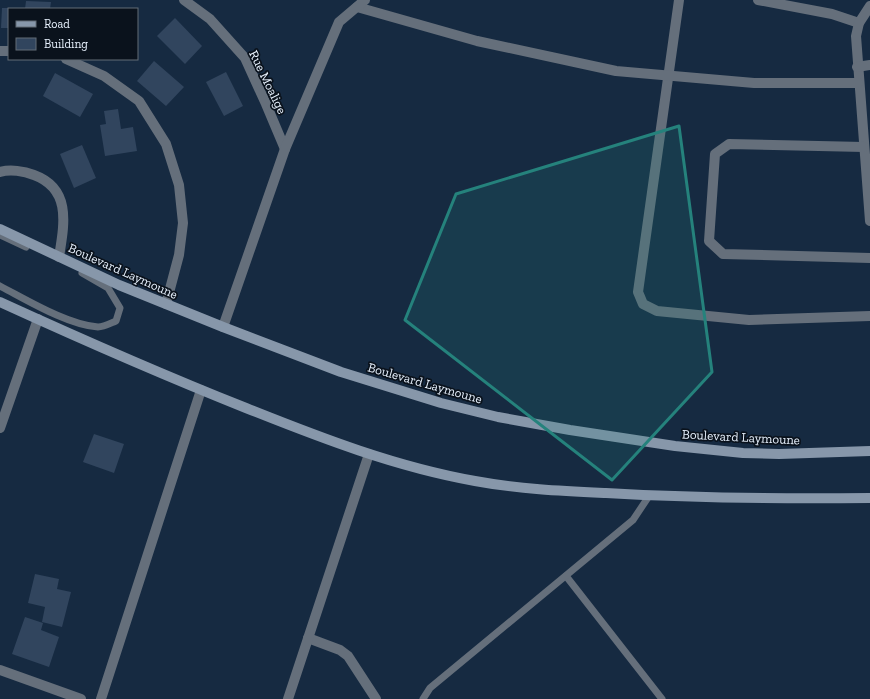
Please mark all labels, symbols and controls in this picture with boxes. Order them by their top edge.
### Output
legend [8,8,138,60]
text: Road [44,17,70,31]
text: Building [44,37,88,51]
street label: Rue Moalige [246,48,290,116]
street label: Boulevard Laymoune [66,240,180,302]
street label: Boulevard Laymoune [366,360,484,406]
street label: Boulevard Laymoune [682,426,800,448]

